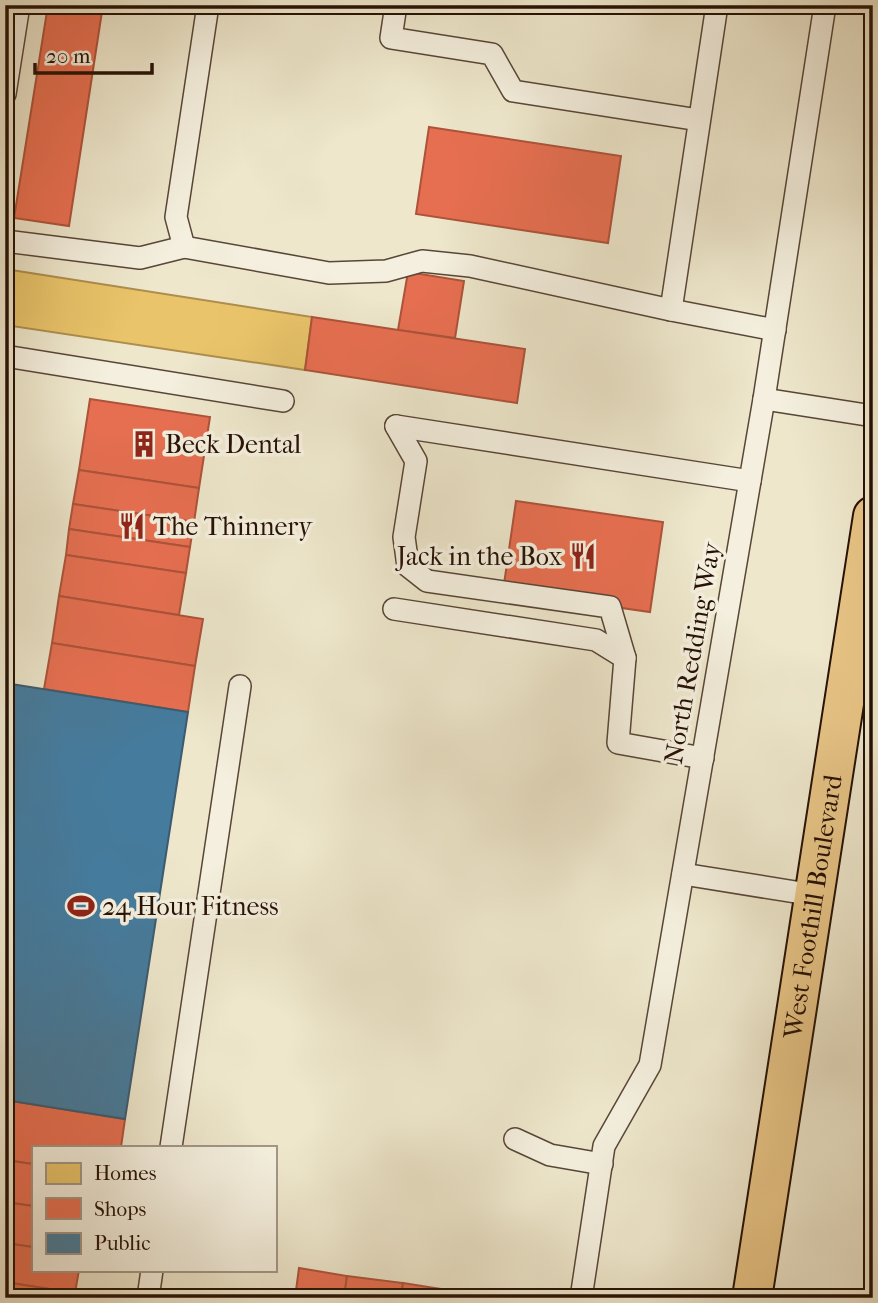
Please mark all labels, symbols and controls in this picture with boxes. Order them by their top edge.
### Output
scale bar [35,32,152,76]
text: 20 m [46,44,91,68]
building icon: Beck Dental [129,429,159,459]
place label: Beck Dental [165,429,301,460]
restaurant icon: The Thinnery [117,511,147,541]
place label: The Thinnery [153,511,313,542]
street label: North Redding Way [658,539,727,766]
place label: Jack in the Box [395,541,562,572]
restaurant icon: Jack in the Box [568,541,598,571]
street label: West Foothill Boulevard [777,772,849,1042]
sports icon: 24 Hour Fitness [66,891,96,921]
place label: 24 Hour Fitness [102,891,279,922]
legend [32,1146,276,1272]
text: Homes [94,1161,157,1185]
text: Shops [94,1197,147,1221]
text: Public [94,1231,150,1255]

